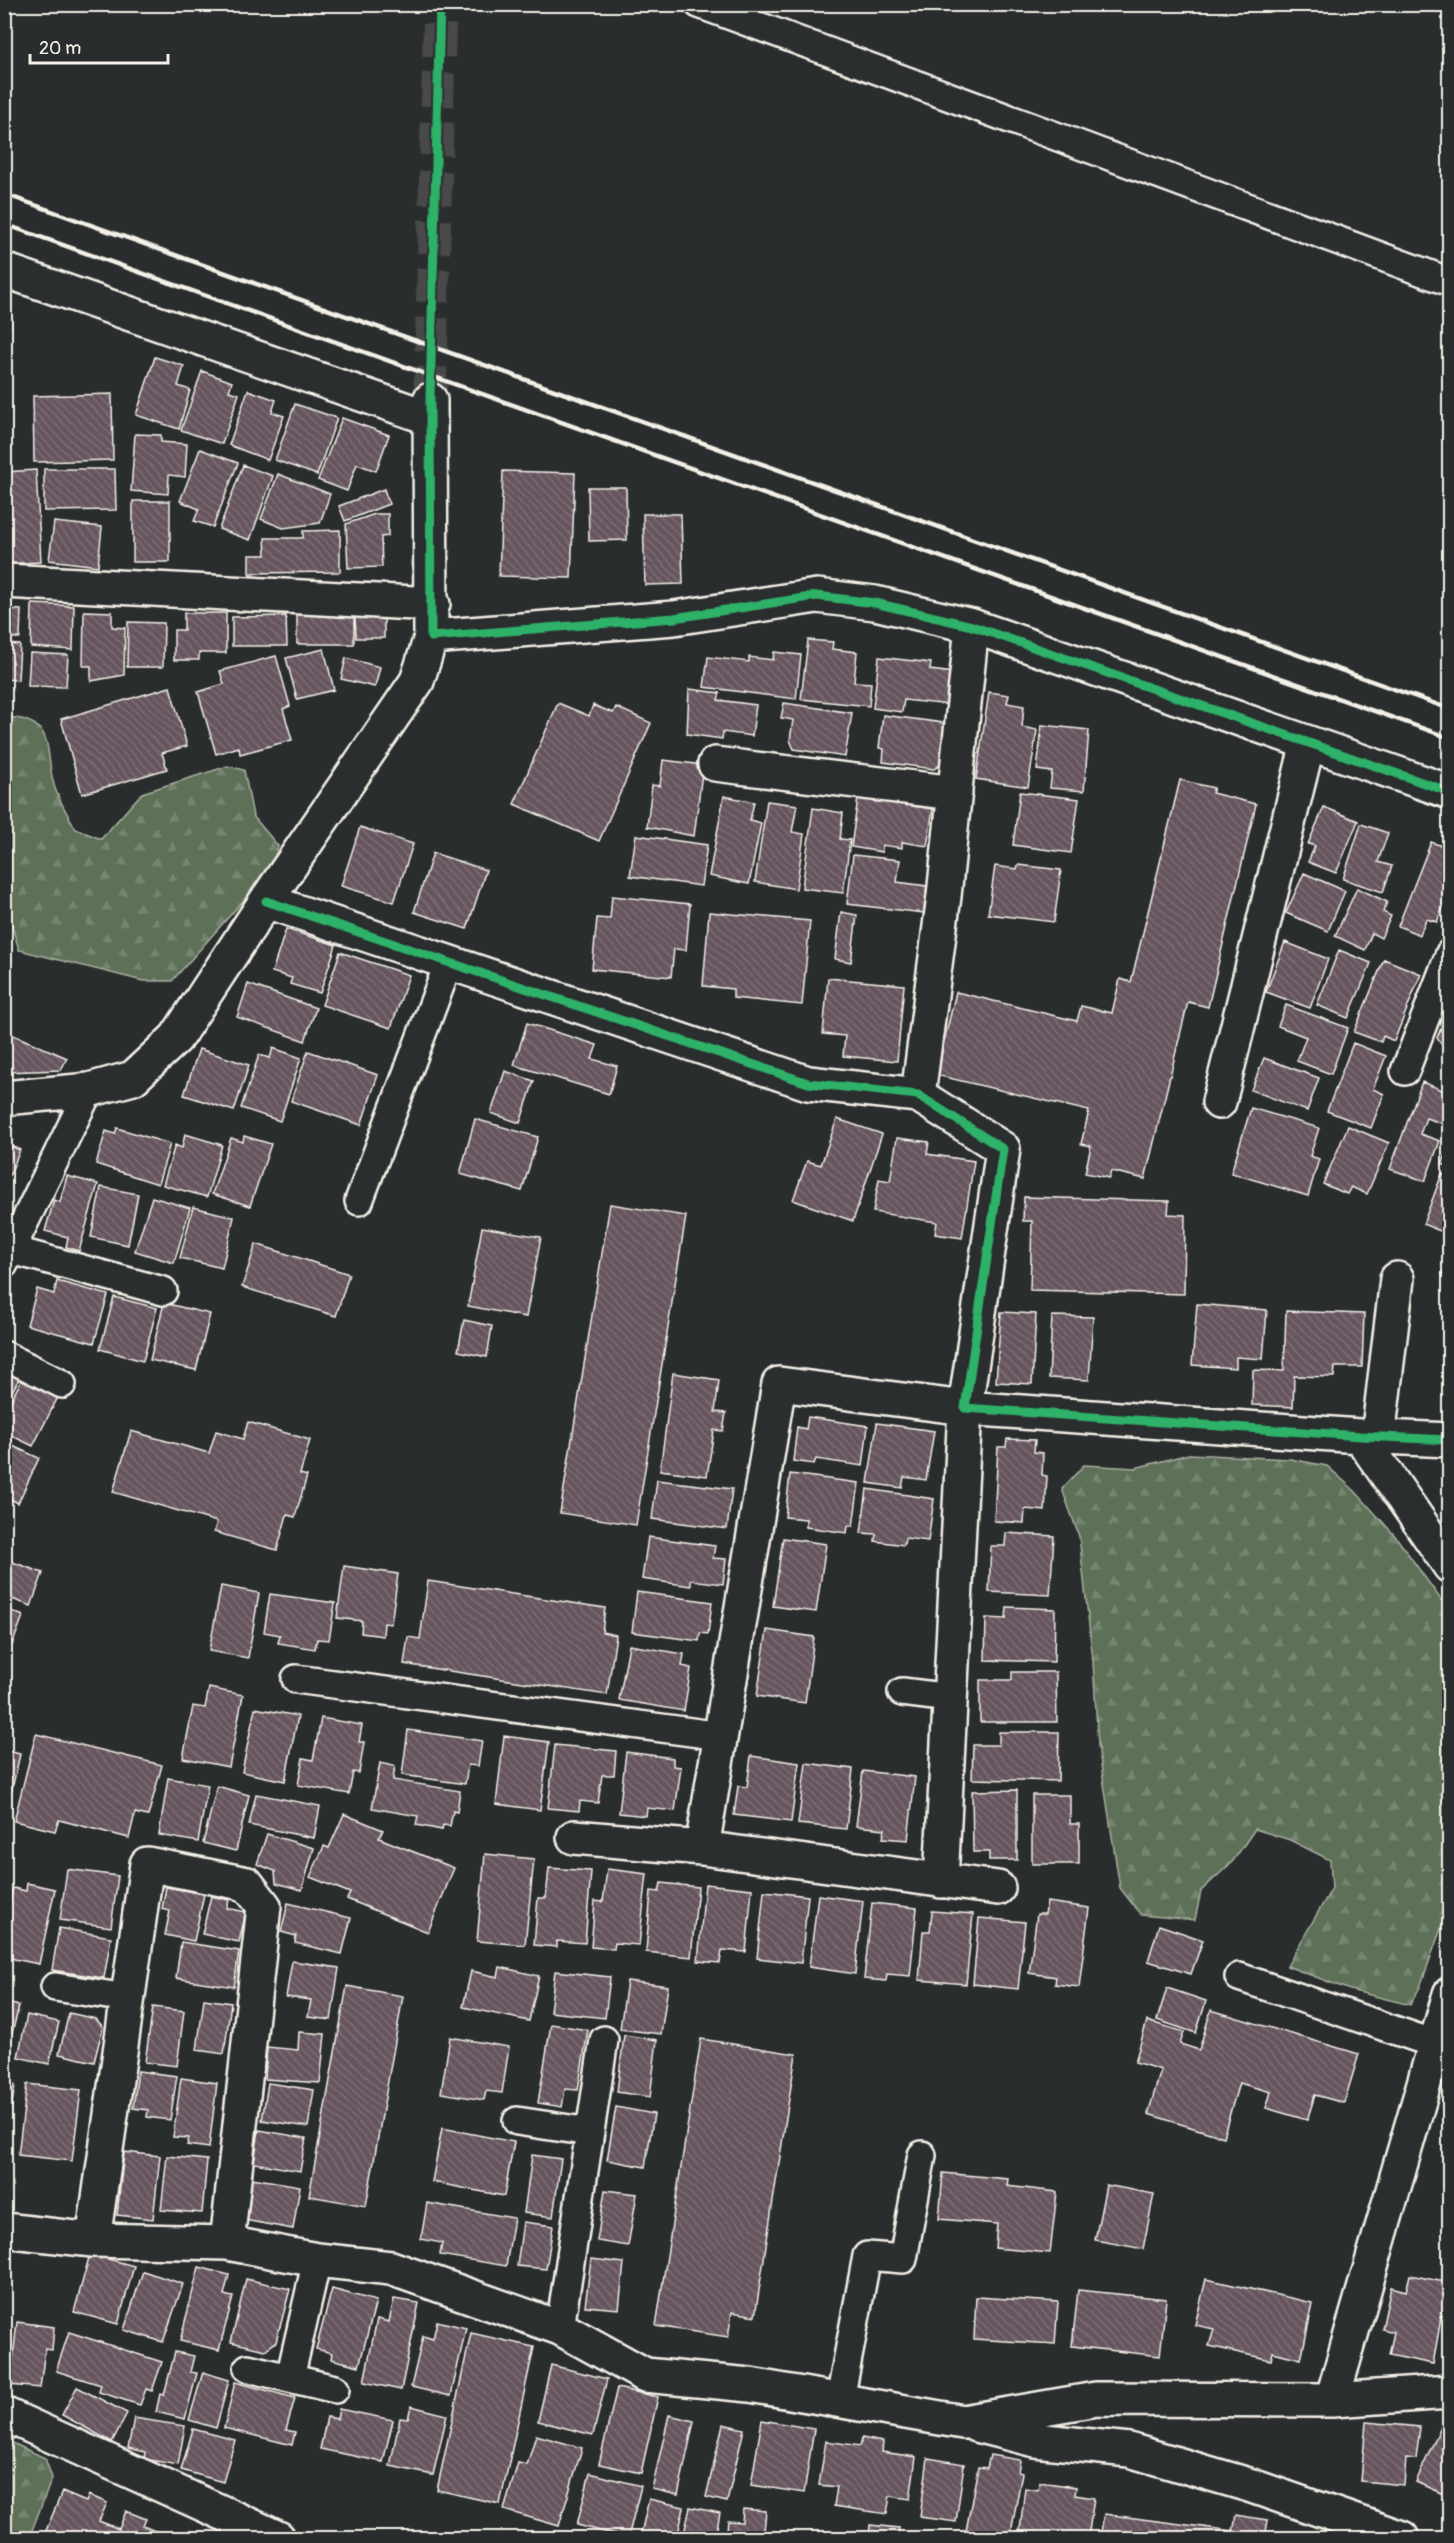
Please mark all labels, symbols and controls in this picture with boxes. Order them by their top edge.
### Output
scale bar [30,27,168,65]
text: 20 m [39,37,81,60]

